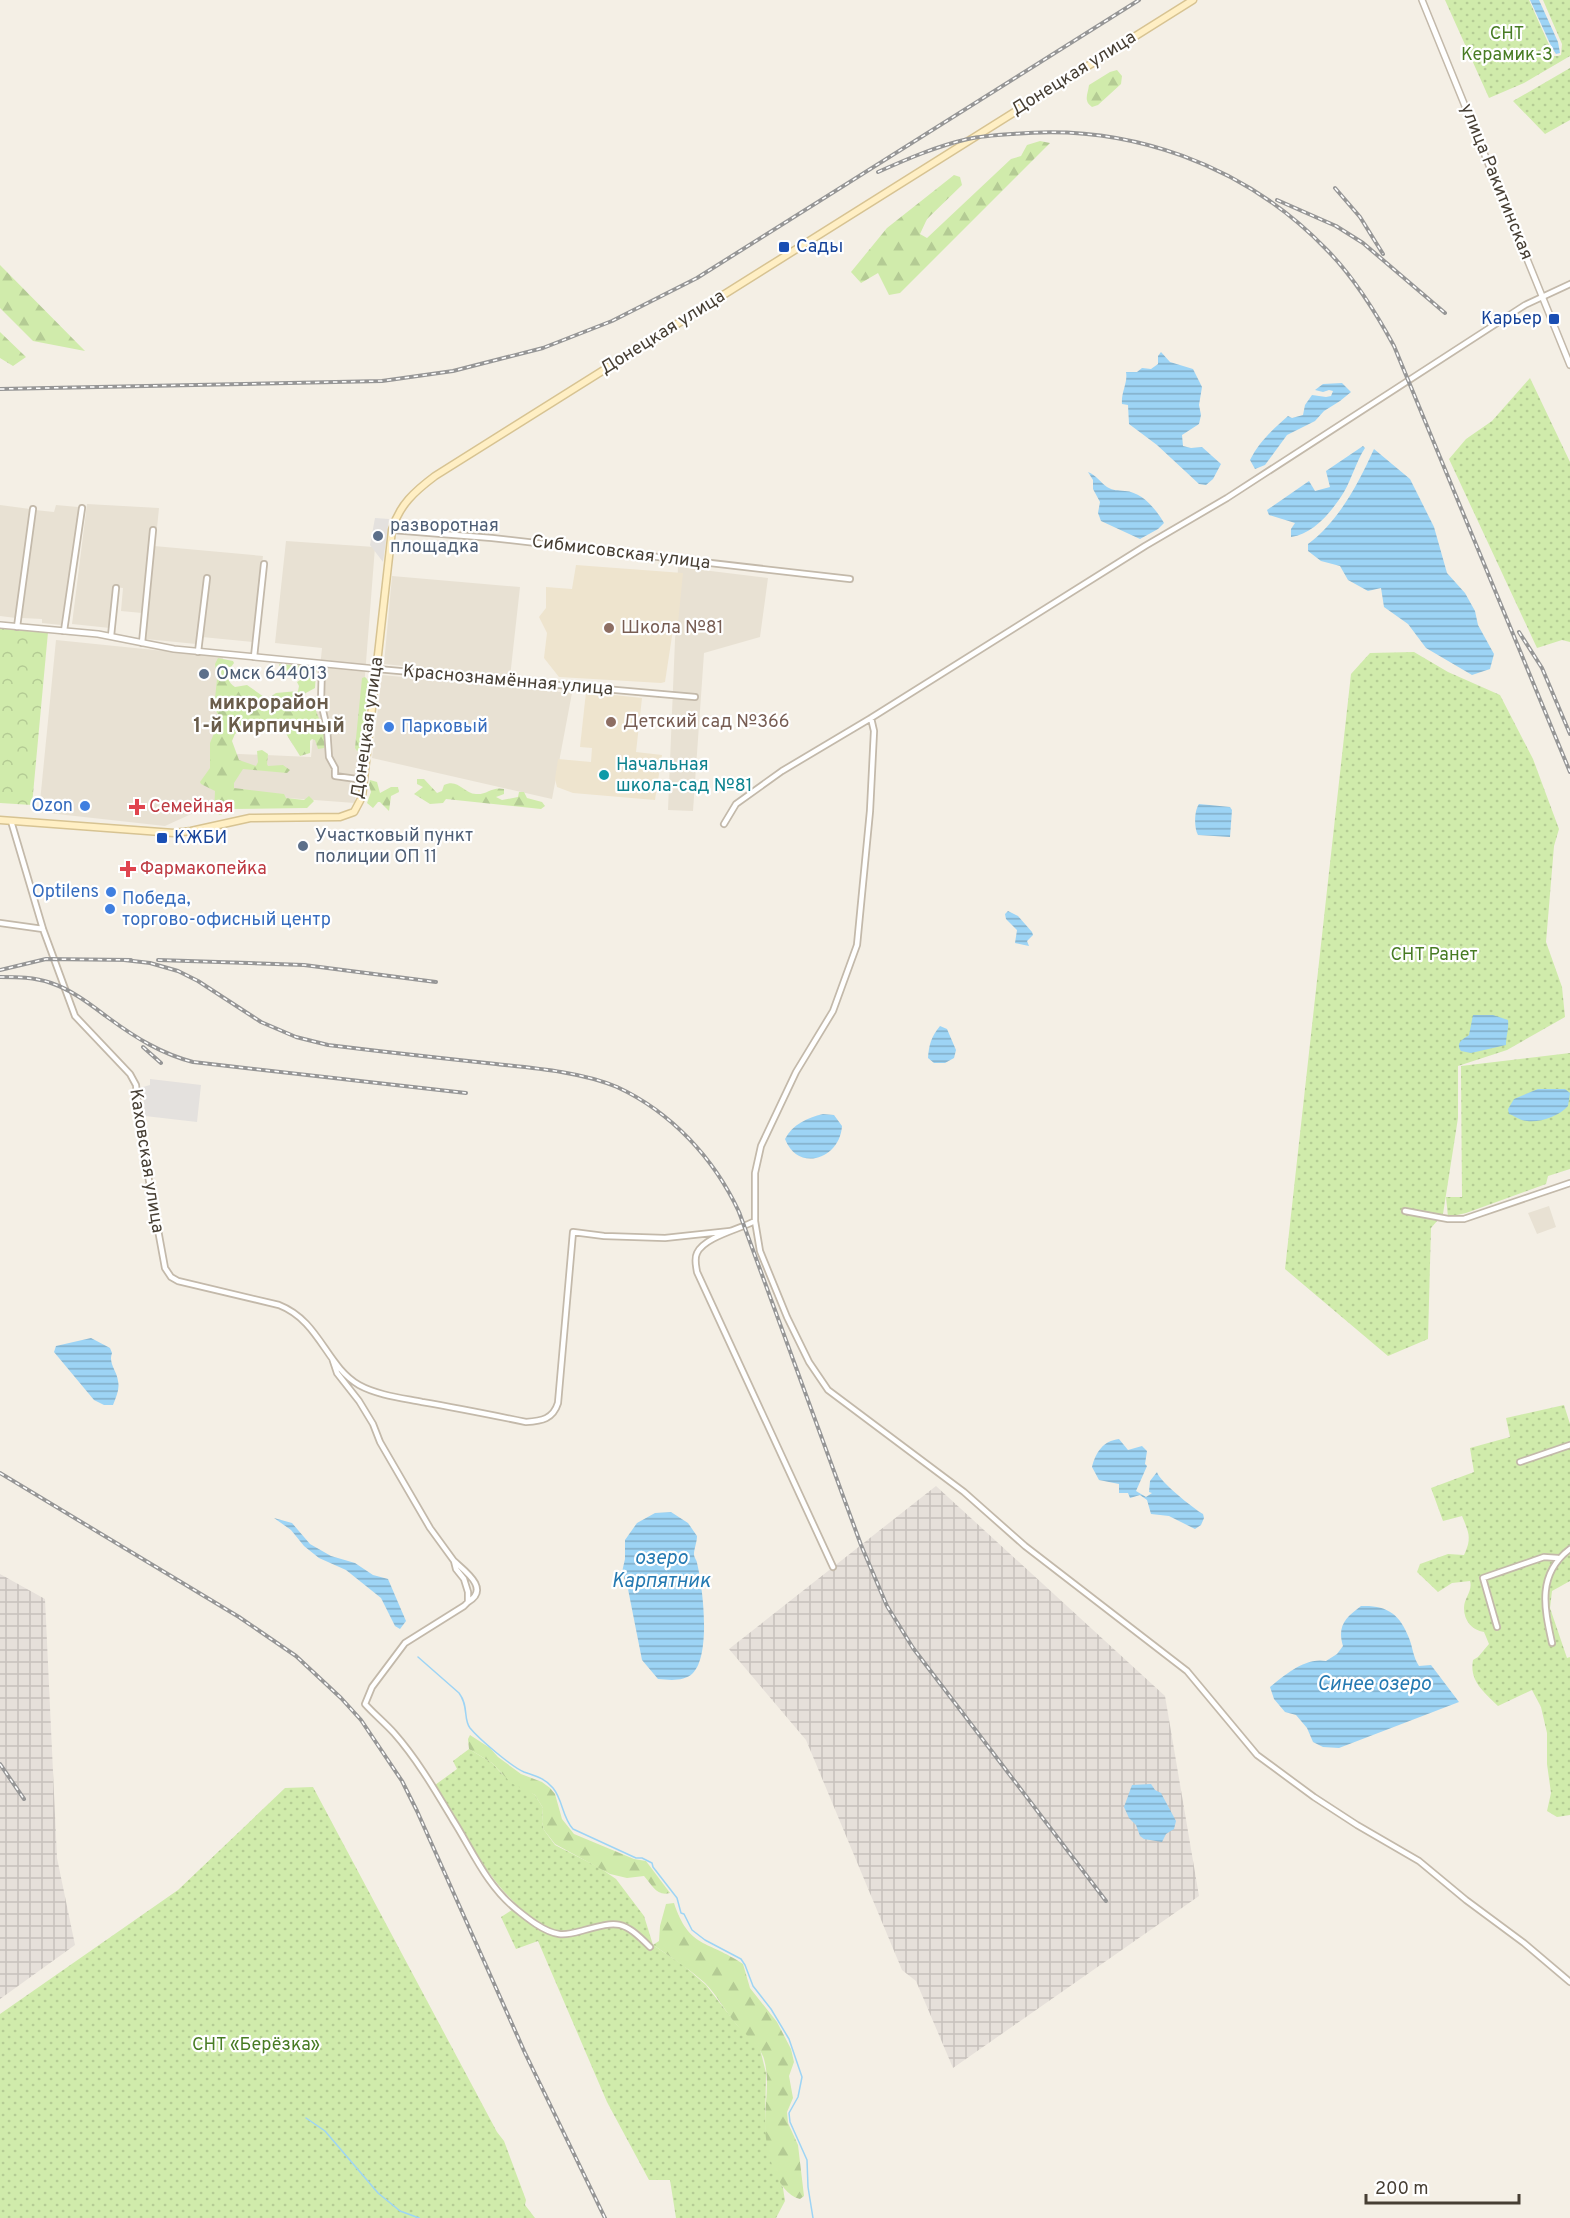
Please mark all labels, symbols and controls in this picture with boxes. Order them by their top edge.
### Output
park label: СНТ Керамик-3 [1461,23,1553,67]
street label: Донецкая улица [1007,26,1141,122]
street label: улица Ракитинская [1454,101,1538,263]
place label: Сады [796,236,843,259]
marker: Сады [777,240,791,254]
street label: Донецкая улица [596,285,730,381]
place label: Карьер [1481,308,1542,331]
marker: Карьер [1547,312,1561,326]
place label: разворотная площадка [390,515,499,559]
marker: разворотная площадка [371,529,385,543]
street label: Сибмисовская улица [530,531,712,575]
place label: Школа №81 [621,617,724,640]
marker: Школа №81 [602,621,616,635]
street label: Донецкая улица [347,655,389,801]
street label: Краснознамённая улица [402,660,614,702]
place label: Омск 644013 [216,663,327,686]
marker: Омск 644013 [197,667,211,681]
district label: микрорайон 1-й Кирпичный [193,691,345,740]
place label: Детский сад №366 [623,711,790,734]
marker: Детский сад №366 [604,715,618,729]
place label: Парковый [401,716,488,739]
marker: Парковый [382,720,396,734]
place label: Начальная школа-сад №81 [616,754,752,798]
marker: Начальная школа-сад №81 [597,768,611,782]
place label: Ozon [31,795,73,818]
place label: Семейная [149,796,234,819]
marker: Ozon [78,799,92,813]
marker: Семейная [130,800,144,814]
place label: Участковый пункт полиции ОП 11 [315,825,473,869]
place label: КЖБИ [174,827,227,850]
marker: КЖБИ [155,831,169,845]
marker: Участковый пункт полиции ОП 11 [296,839,310,853]
place label: Фармакопейка [140,858,267,881]
marker: Фармакопейка [121,862,135,876]
place label: Optilens [32,881,99,904]
marker: Optilens [104,885,118,899]
place label: Победа, торгово-офисный центр [122,888,331,932]
marker: Победа, торгово-офисный центр [103,902,117,916]
park label: СНТ Ранет [1390,944,1478,967]
street label: Каховская улица [123,1087,169,1235]
water label: озеро Карпятник [612,1546,711,1595]
water label: Синее озеро [1317,1672,1431,1698]
park label: СНТ «Берёзка» [192,2034,320,2057]
scale bar [1366,2167,1519,2205]
text: 200 m [1375,2178,1428,2201]

